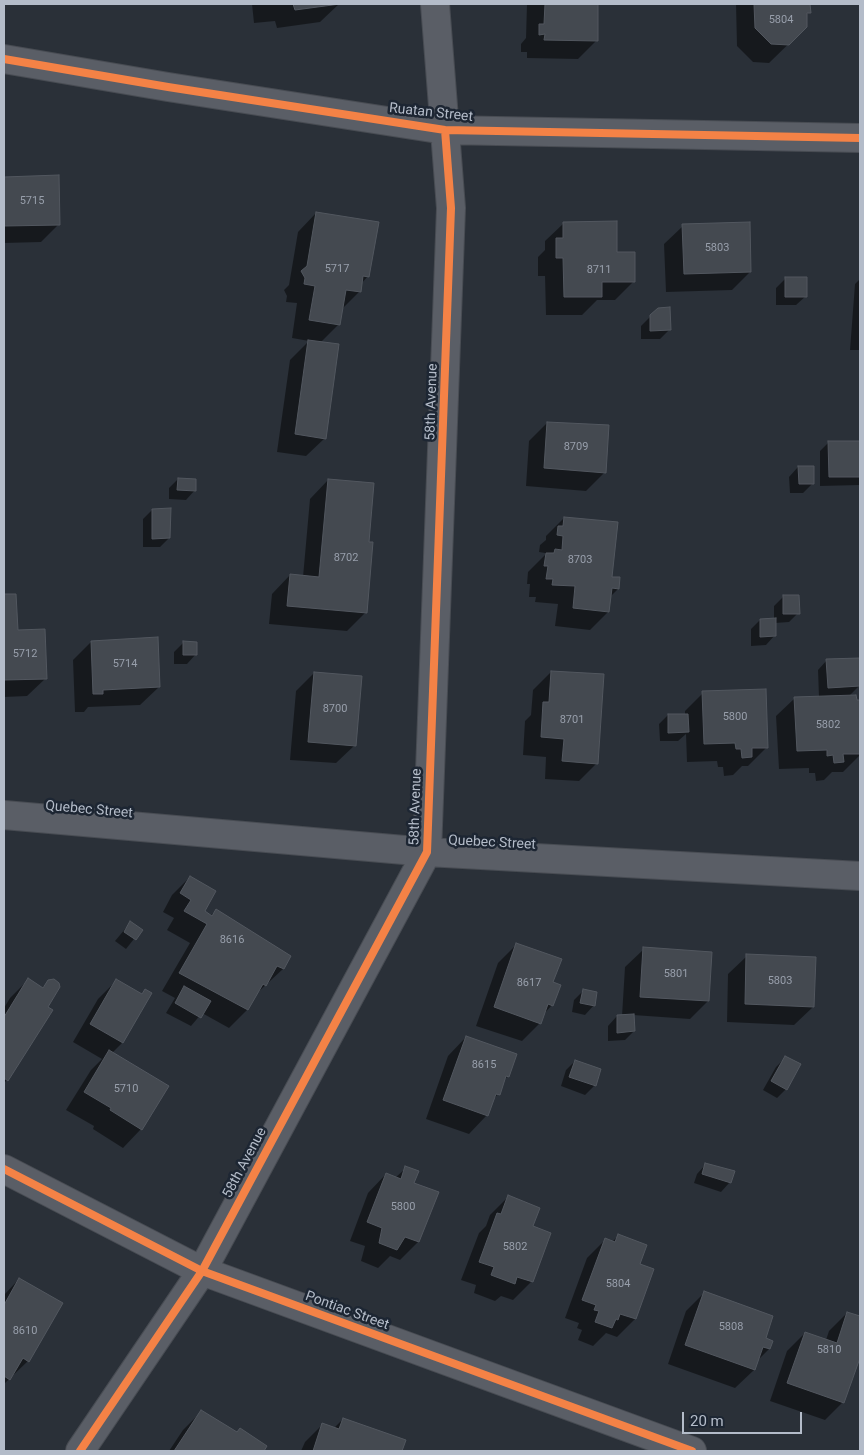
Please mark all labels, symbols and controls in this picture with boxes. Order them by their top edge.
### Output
house number: 5804 [769,13,793,27]
street label: Ruatan Street [388,100,474,126]
house number: 5715 [20,194,44,208]
house number: 5803 [705,241,729,255]
house number: 5717 [325,262,349,276]
house number: 8711 [587,263,611,277]
street label: 58th Avenue [422,363,442,441]
house number: 8709 [564,440,588,454]
house number: 8702 [334,551,358,565]
house number: 8703 [568,553,592,567]
house number: 5712 [13,647,37,661]
house number: 5714 [113,657,137,671]
house number: 8700 [323,702,347,716]
house number: 5800 [723,710,747,724]
house number: 8701 [560,713,584,727]
house number: 5802 [816,718,840,732]
street label: 58th Avenue [406,768,426,846]
street label: Quebec Street [45,798,133,822]
street label: Quebec Street [448,832,536,854]
house number: 8616 [220,933,244,947]
house number: 5801 [664,967,688,981]
house number: 5803 [768,974,792,988]
house number: 8617 [517,976,541,990]
house number: 8615 [472,1058,496,1072]
house number: 5710 [114,1082,138,1096]
street label: 58th Avenue [219,1125,271,1201]
house number: 5800 [391,1200,415,1214]
house number: 5802 [503,1240,527,1254]
house number: 5804 [606,1277,630,1291]
street label: Pontiac Street [303,1288,391,1334]
house number: 5808 [719,1320,743,1334]
house number: 8610 [13,1324,37,1338]
house number: 5810 [817,1343,841,1357]
scale bar [684,1402,804,1434]
text: 20 m [690,1412,724,1430]

